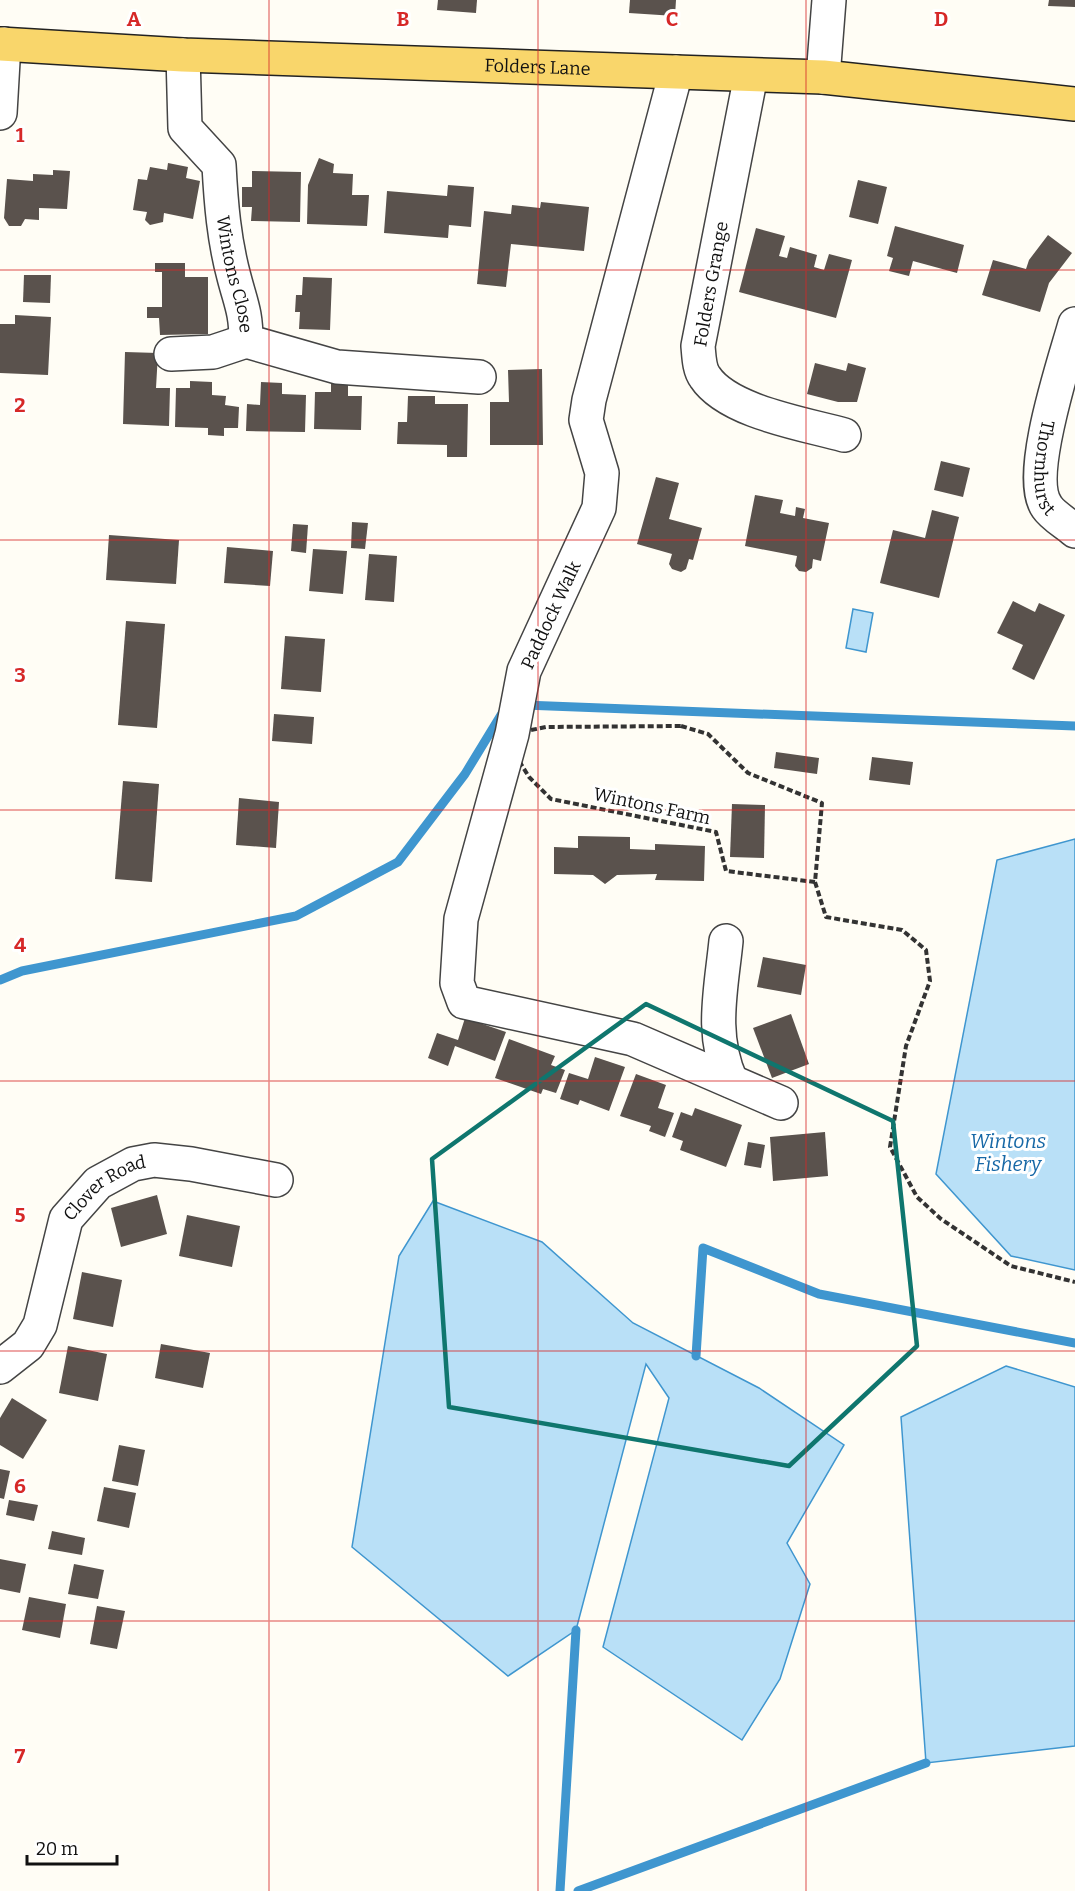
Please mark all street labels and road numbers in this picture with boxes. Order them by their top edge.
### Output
street label: Folders Lane [484,54,591,80]
street label: Wintons Close [212,214,257,334]
street label: Folders Grange [689,220,733,348]
street label: Thornhurst [1029,418,1060,521]
street label: Paddock Walk [516,557,586,673]
street label: Wintons Farm [592,783,712,829]
street label: Clover Road [59,1151,148,1225]

